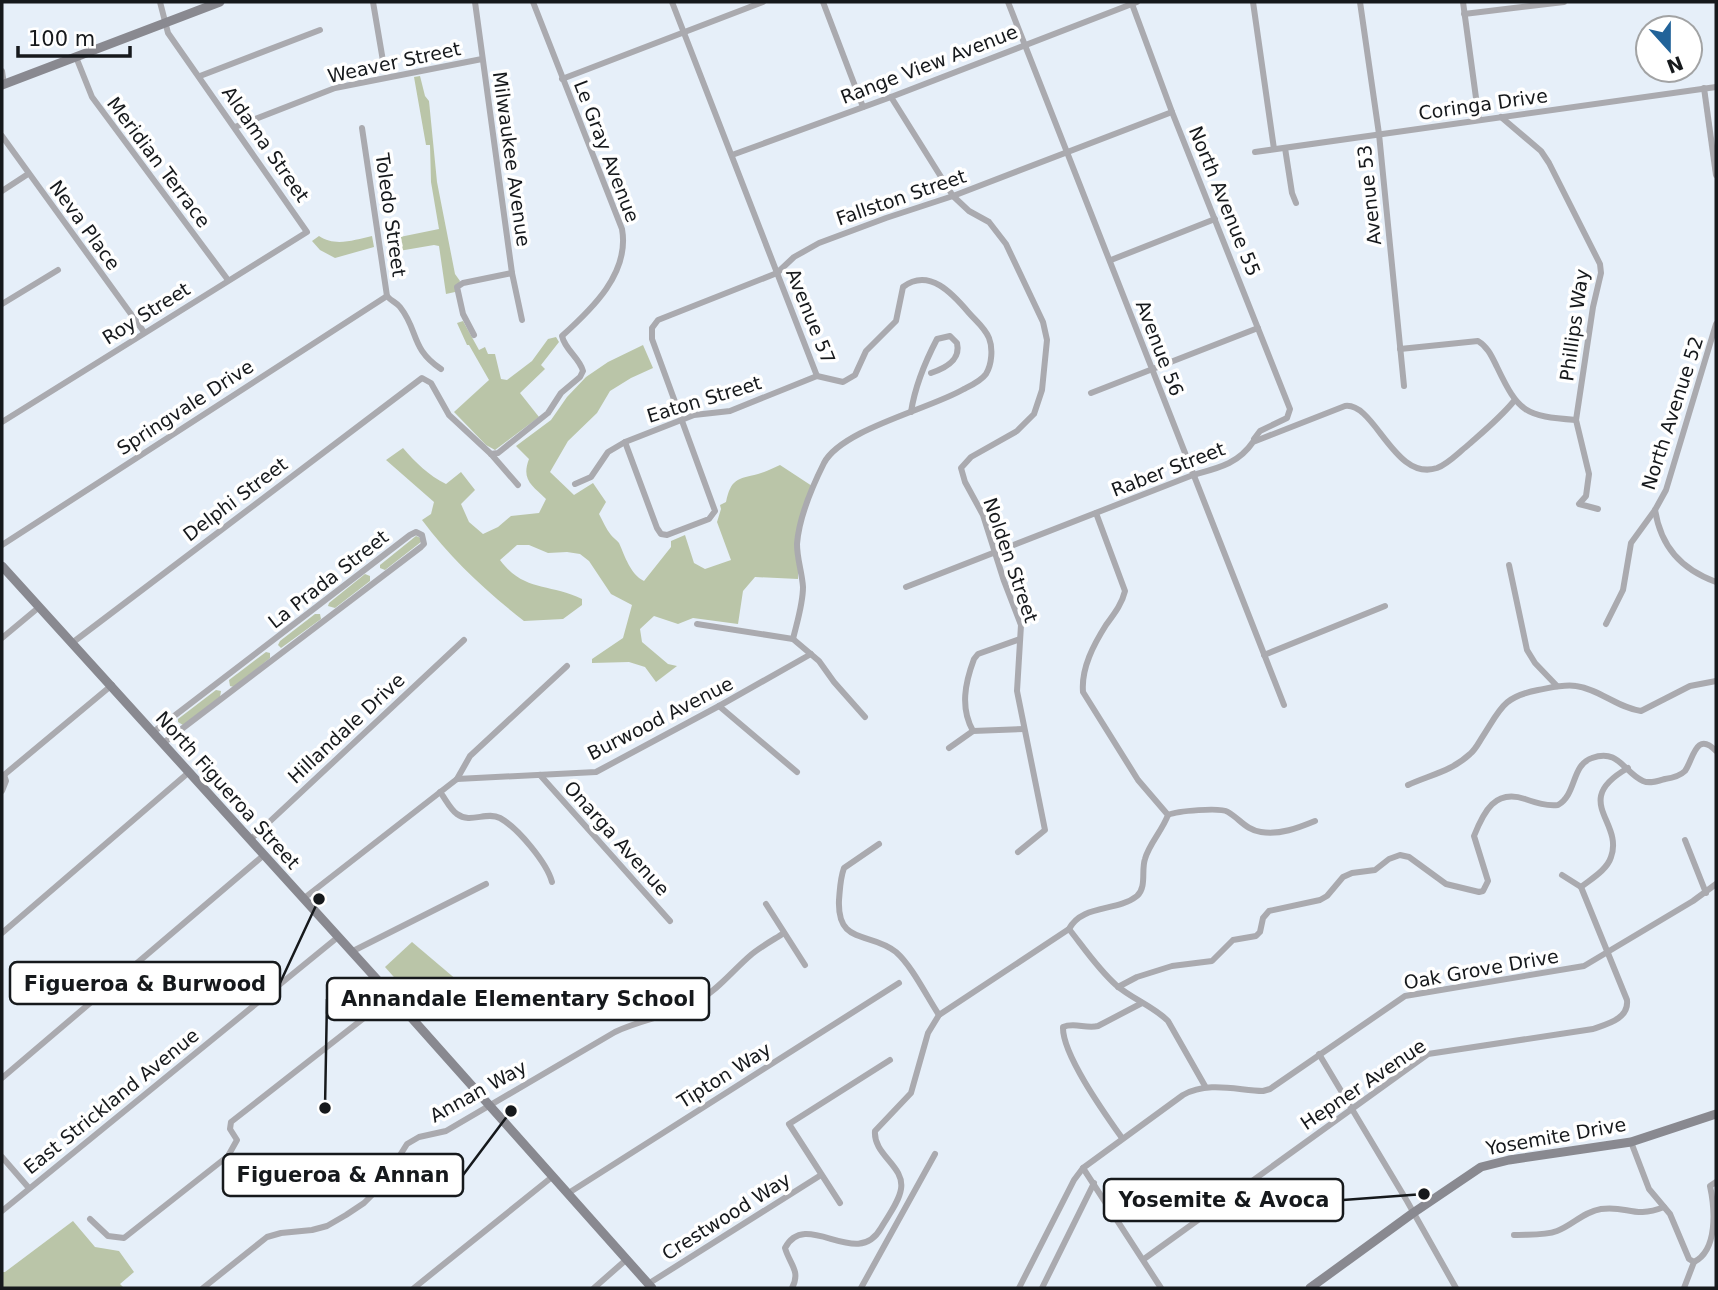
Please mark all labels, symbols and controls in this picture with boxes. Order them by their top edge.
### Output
scale bar [18,14,130,58]
north arrow [1634,14,1704,84]
street label: Range View Avenue [837,20,1021,108]
text: 100 m [28,27,95,51]
street label: Weaver Street [325,37,463,87]
text: N [1664,52,1686,78]
street label: Milwaukee Avenue [489,70,535,248]
street label: Le Gray Avenue [570,77,644,225]
street label: Aldama Street [218,82,314,206]
street label: Coringa Drive [1417,84,1549,124]
street label: Meridian Terrace [103,93,215,231]
street label: North Avenue 55 [1185,123,1265,279]
street label: Avenue 53 [1353,144,1385,246]
street label: Toledo Street [371,151,411,278]
street label: Fallston Street [833,164,969,230]
street label: Neva Place [45,176,125,274]
street label: Avenue 57 [782,265,840,367]
street label: Phillips Way [1555,267,1593,383]
street label: Roy Street [98,277,194,349]
street label: Avenue 56 [1132,297,1188,399]
street label: North Avenue 52 [1637,334,1707,492]
street label: Springvale Drive [113,355,257,459]
street label: Eaton Street [644,371,764,427]
street label: Raber Street [1108,437,1228,501]
street label: Delphi Street [179,453,291,545]
street label: Nolden Street [979,495,1043,625]
street label: La Prada Street [264,525,392,633]
street label: Hillandale Drive [283,668,409,788]
street label: Burwood Avenue [584,672,736,764]
street label: North Figueroa Street [151,707,305,873]
street label: Onarga Avenue [560,776,674,900]
street label: Oak Grove Drive [1402,945,1560,993]
callout: Figueroa & Burwood [10,962,280,1004]
text: Figueroa & Burwood [24,972,266,996]
callout: Annandale Elementary School [327,978,709,1020]
text: Annandale Elementary School [341,987,695,1011]
street label: East Strickland Avenue [19,1024,203,1178]
street label: Hepner Avenue [1296,1034,1430,1134]
street label: Tipton Way [672,1038,775,1113]
street label: Annan Way [426,1055,530,1127]
street label: Yosemite Drive [1483,1113,1628,1159]
callout: Figueroa & Annan [223,1154,463,1196]
text: Figueroa & Annan [237,1163,449,1187]
street label: Crestwood Way [658,1168,794,1264]
callout: Yosemite & Avoca [1104,1179,1343,1221]
text: Yosemite & Avoca [1118,1188,1329,1212]

